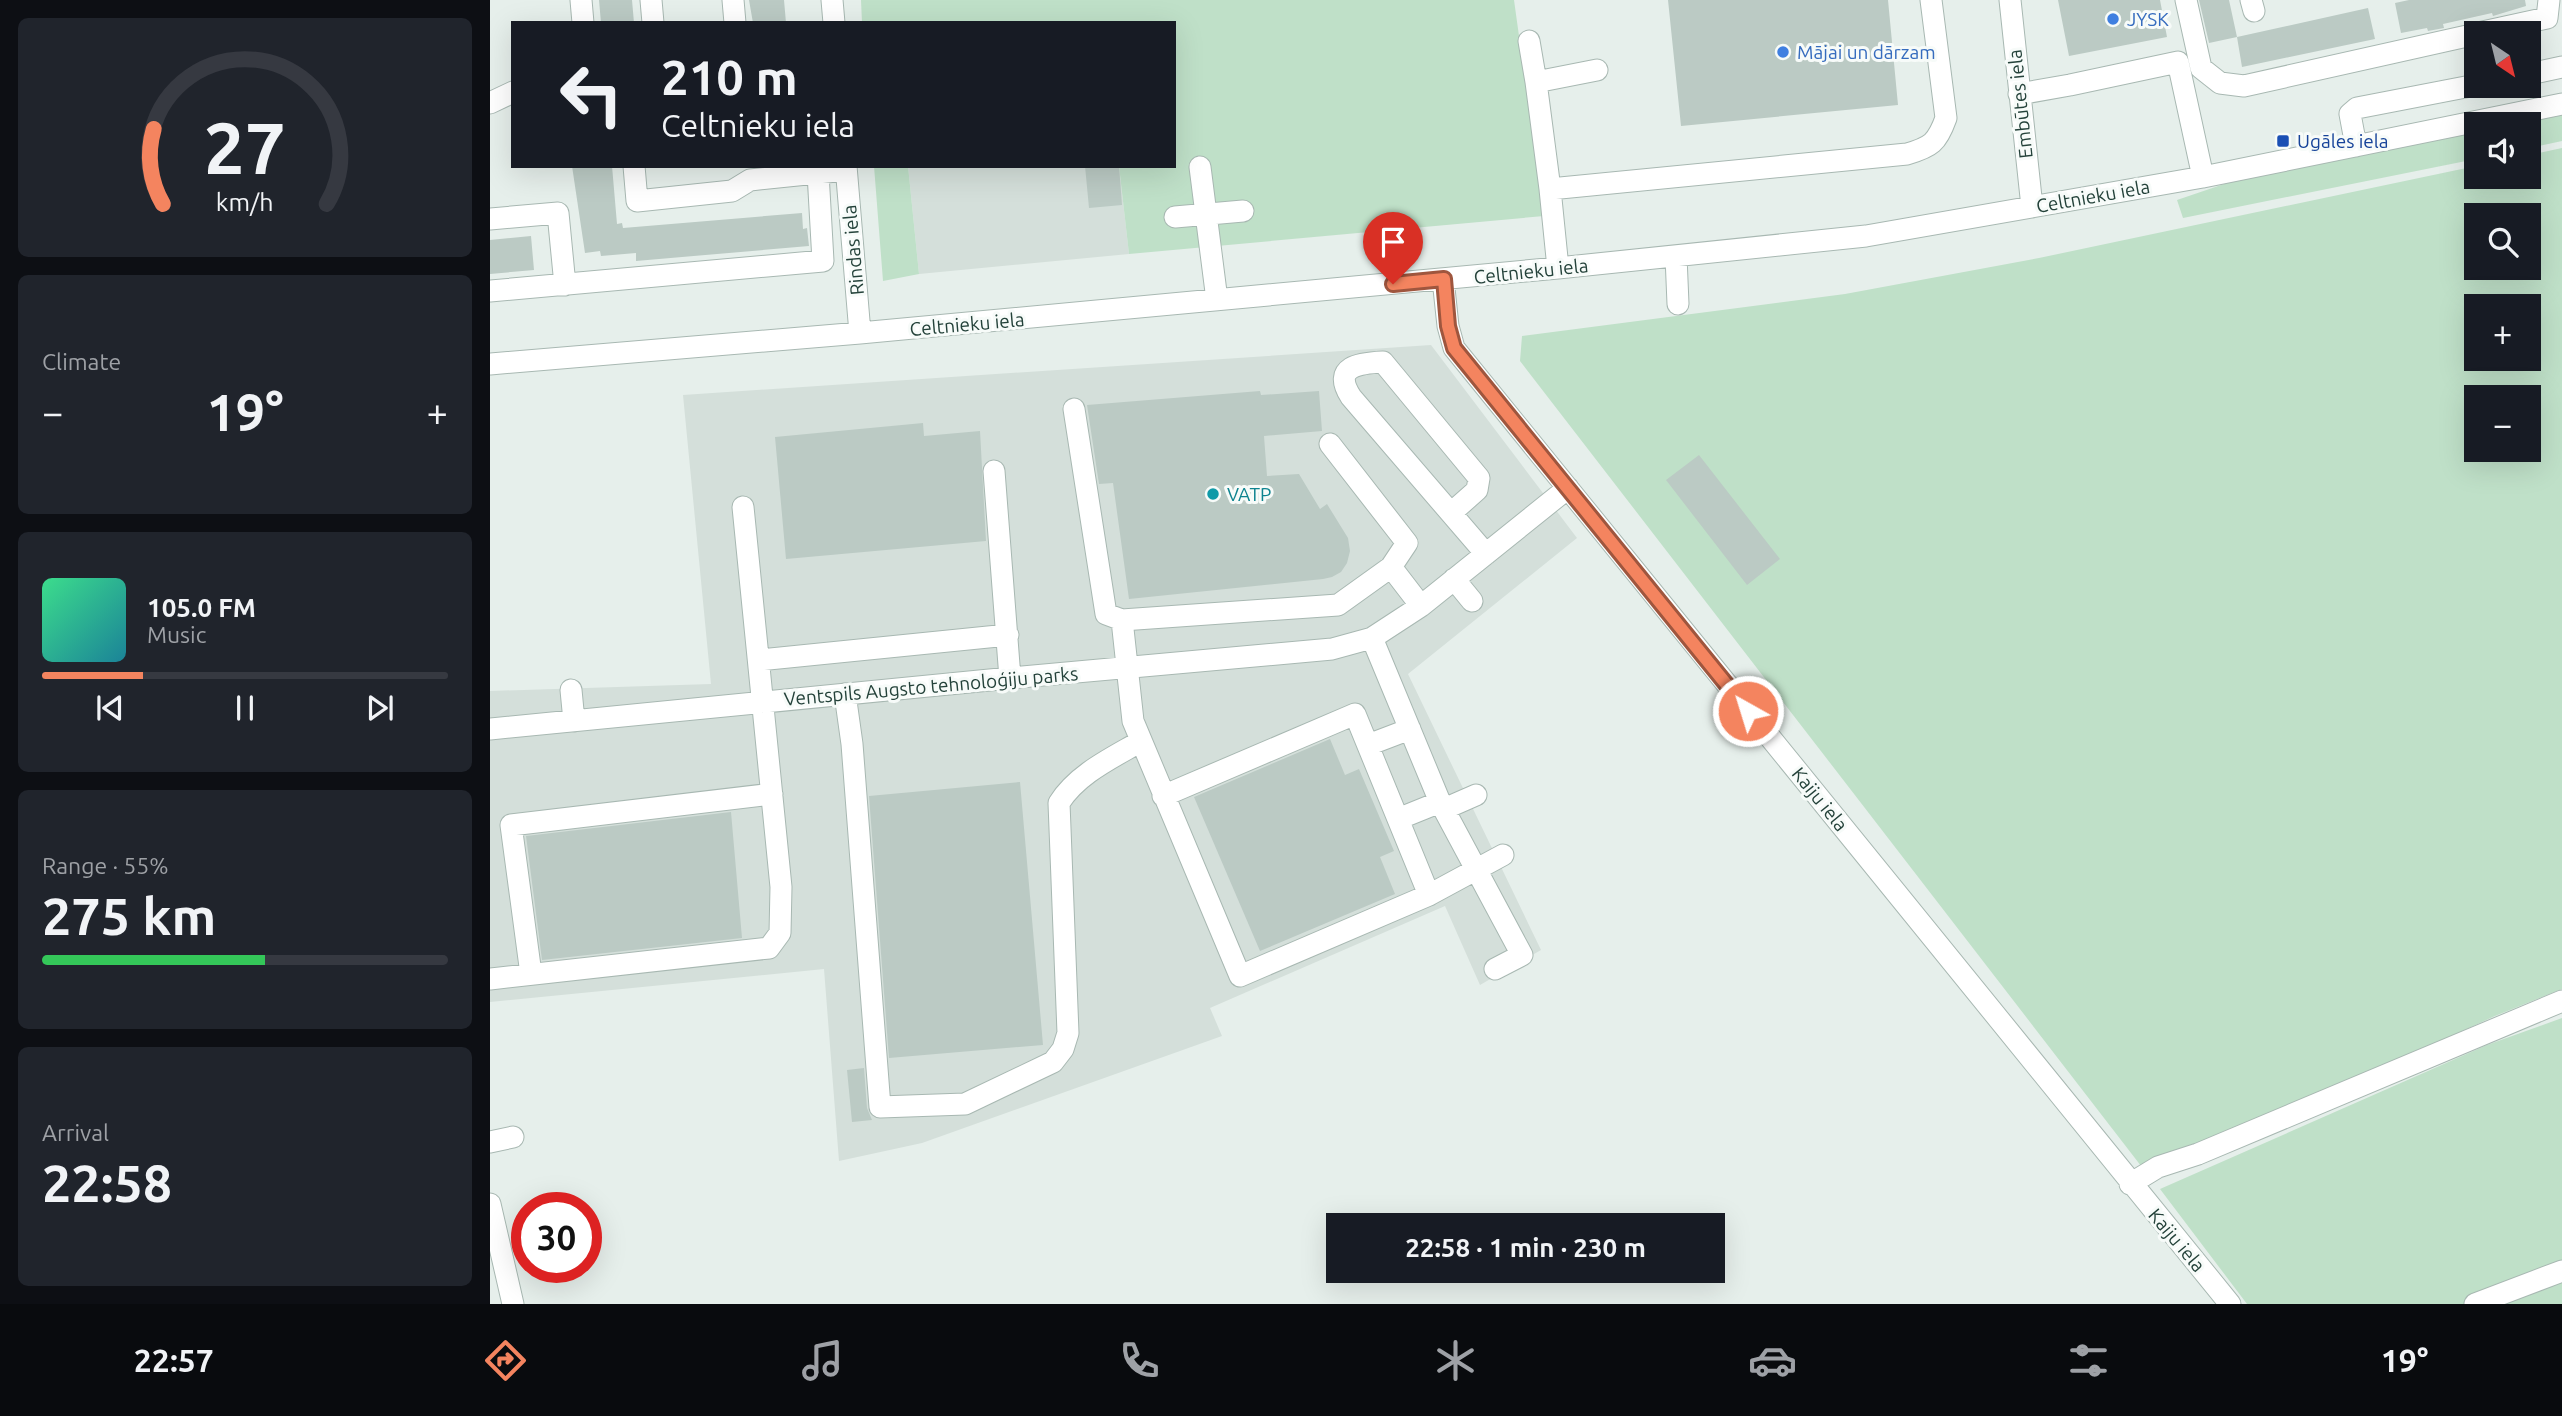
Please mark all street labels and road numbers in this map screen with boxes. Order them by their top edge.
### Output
street label: Embūtes iela [2003,48,2037,160]
street label: Celtnieku iela [2034,175,2152,217]
street label: Rindas iela [838,204,868,296]
street label: Celtnieku iela [1473,254,1589,288]
street label: Celtnieku iela [909,308,1025,340]
street label: Ventspils Augsto tehnoloģiju parks [783,662,1079,710]
street label: Kaiju iela [1788,763,1852,835]
street label: Kaiju iela [2144,1204,2210,1276]

